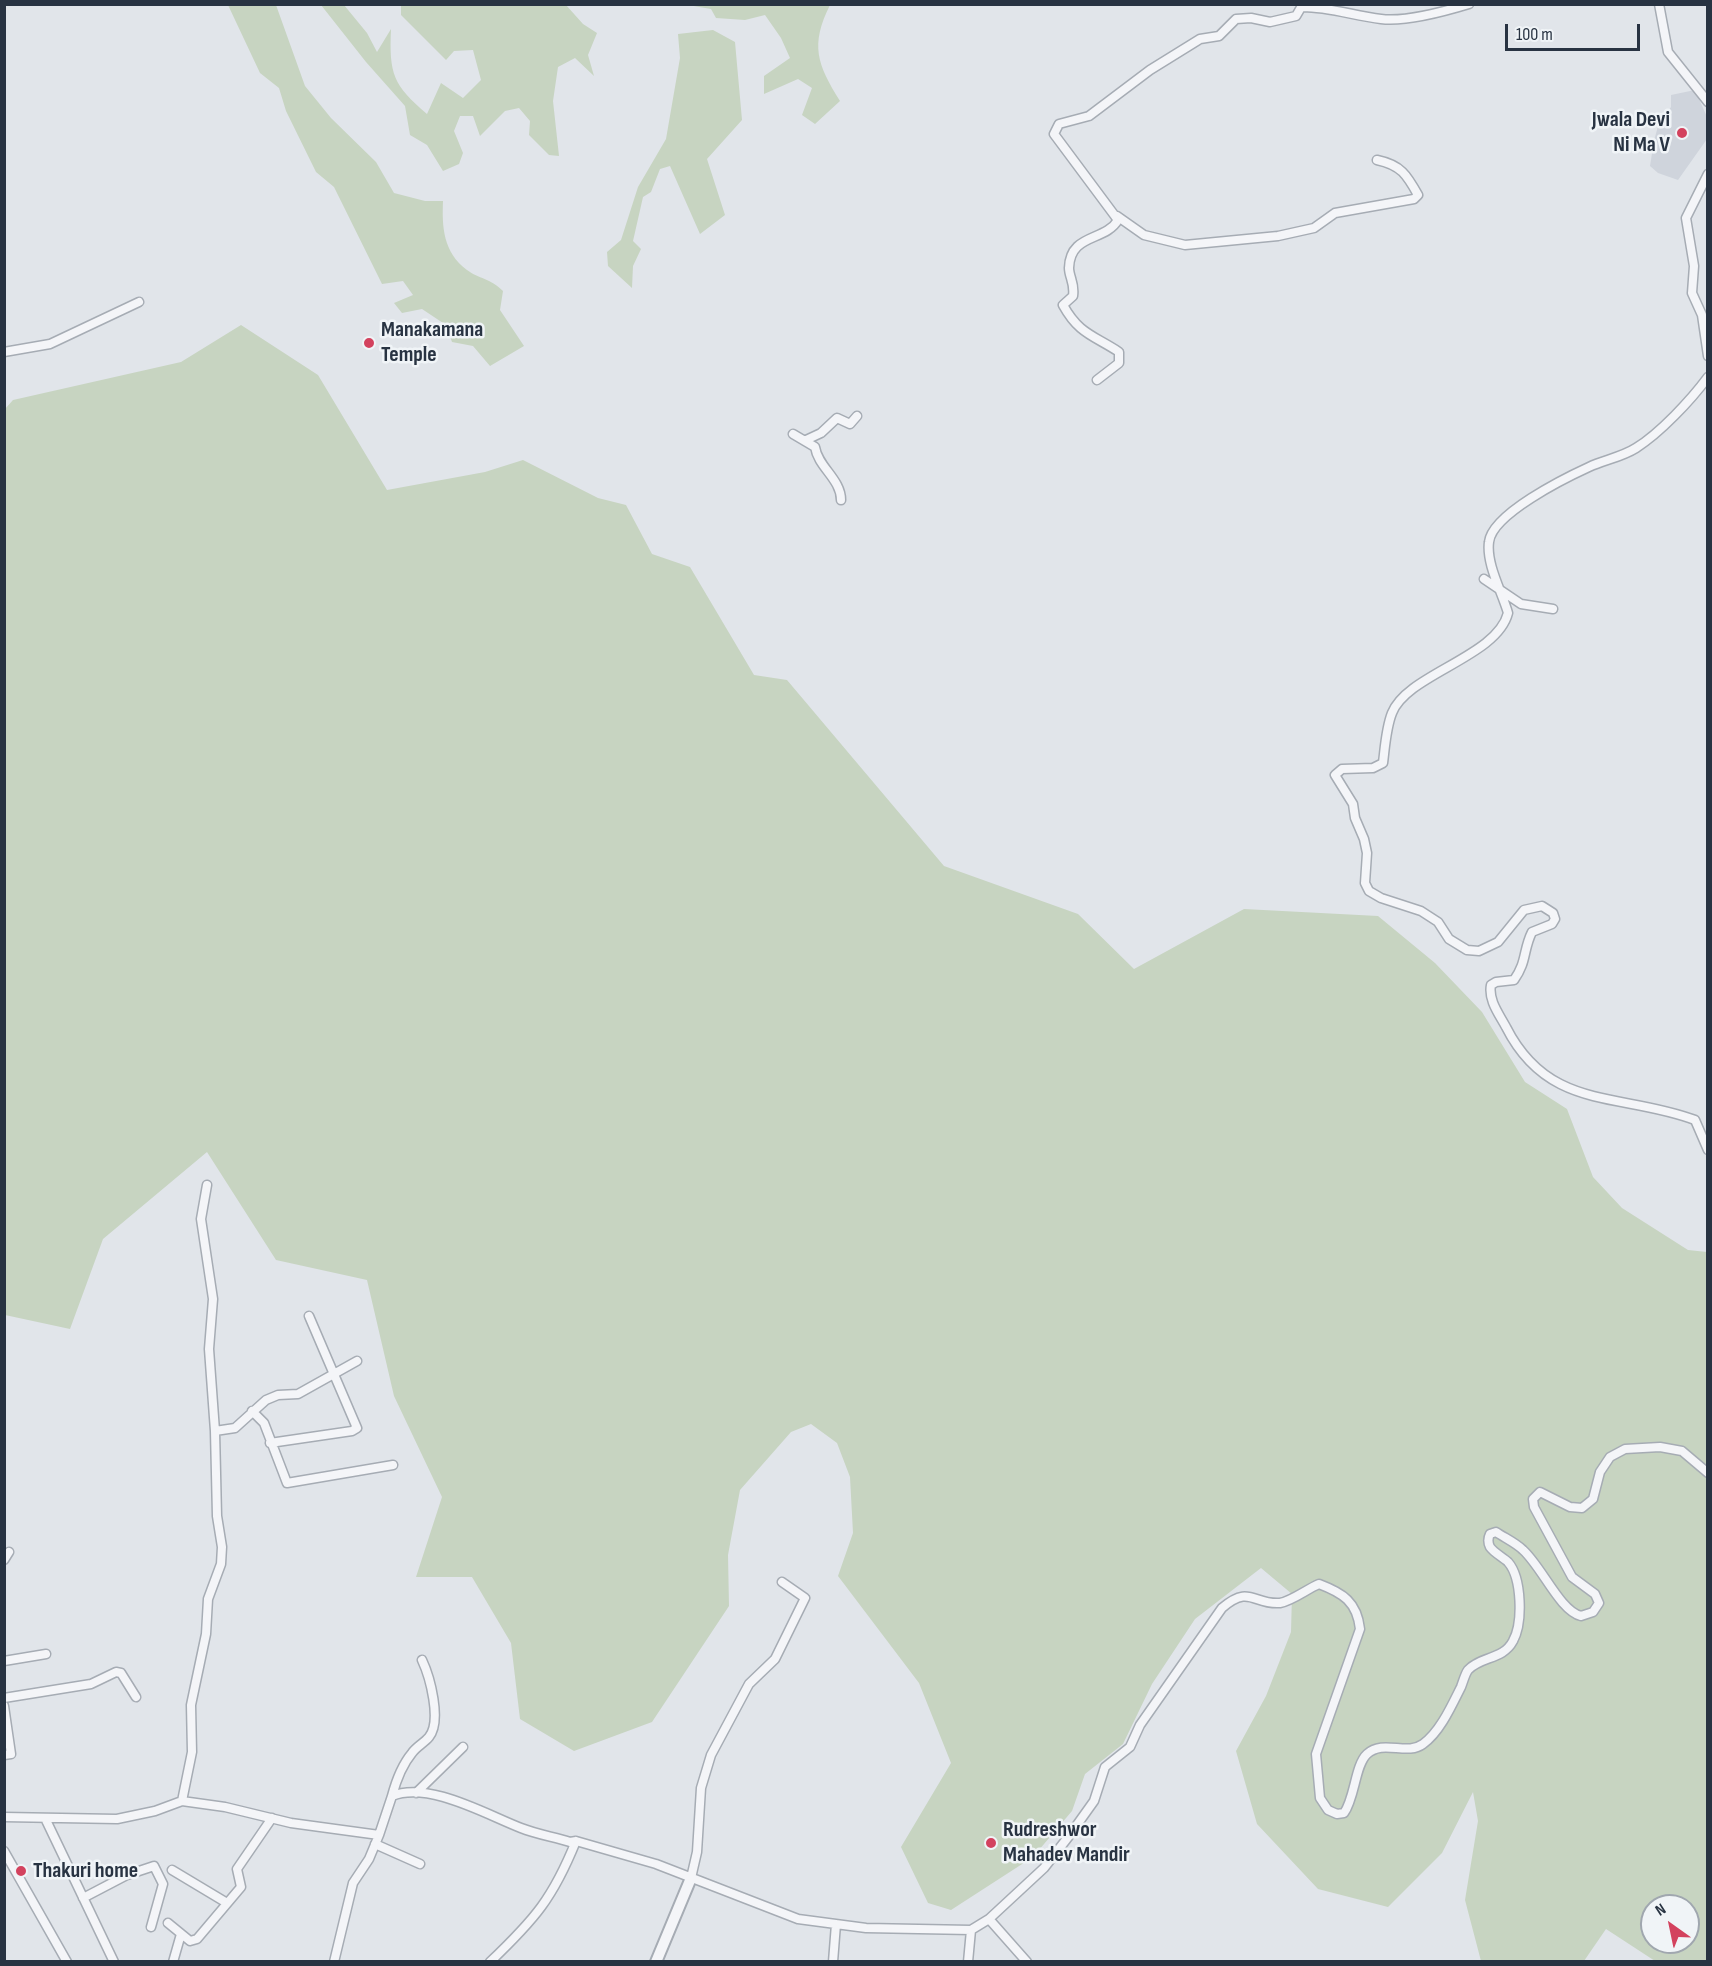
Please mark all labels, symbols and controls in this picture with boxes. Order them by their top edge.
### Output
scale bar [1508,12,1643,50]
text: 100 m [1516,24,1553,45]
place label: Jwala Devi Ni Ma V [1592,107,1670,158]
marker: Jwala Devi Ni Ma V [1675,126,1689,140]
place label: Manakamana Temple [381,317,483,368]
marker: Manakamana Temple [362,336,376,350]
place label: Rudreshwor Mahadev Mandir [1003,1817,1130,1868]
marker: Rudreshwor Mahadev Mandir [984,1836,998,1850]
place label: Thakuri home [33,1858,138,1884]
marker: Thakuri home [14,1864,28,1878]
north arrow [1640,1894,1700,1954]
text: N [1652,1900,1670,1920]

